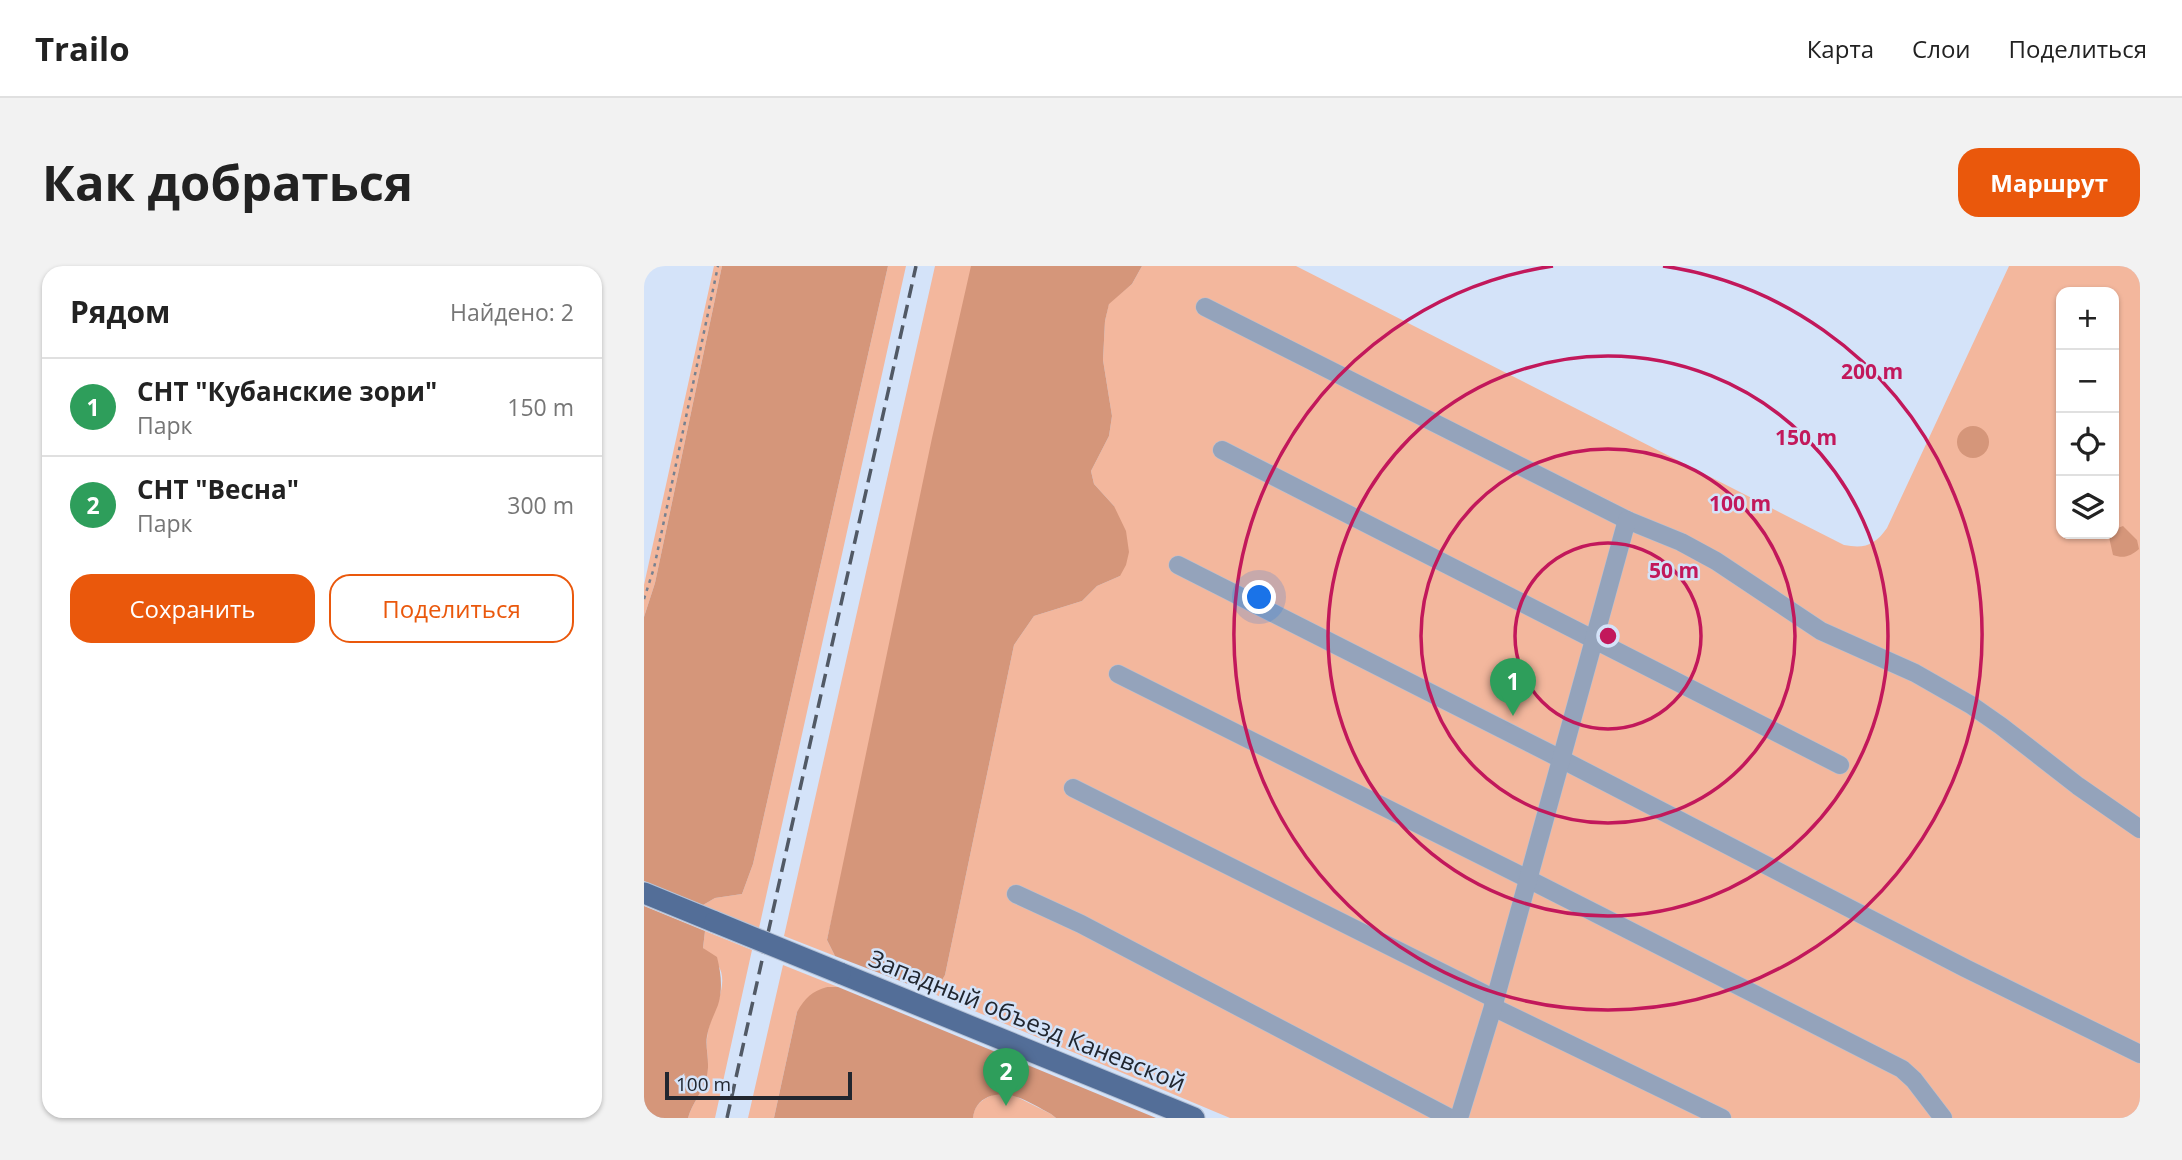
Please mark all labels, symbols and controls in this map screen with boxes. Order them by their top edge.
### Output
text: Trailo [35,26,130,71]
text: Карта [1807,32,1874,65]
text: Слои [1912,32,1971,65]
text: Поделиться [2009,32,2147,65]
button: Маршрут [1958,148,2140,217]
text: Как добраться [42,149,413,215]
map controls [2056,287,2119,539]
button: + [2056,287,2119,350]
text: Рядом [70,291,170,332]
text: Найдено: 2 [450,296,574,328]
button: − [2056,350,2119,413]
text: 200 m [1841,357,1903,385]
text: СНТ "Кубанские зори" [137,373,437,409]
text: 1 [86,391,100,423]
text: 150 m [507,391,574,423]
text: Парк [137,409,192,441]
button: locate [2056,413,2119,476]
text: 150 m [1775,423,1837,451]
text: СНТ "Весна" [137,471,299,507]
button: layers [2056,476,2119,539]
text: 2 [86,489,100,521]
text: 300 m [507,489,574,521]
text: 100 m [1709,489,1771,517]
text: Парк [137,507,192,539]
text: 50 m [1649,556,1699,584]
button: Сохранить [70,574,315,643]
button: Поделиться [329,574,574,643]
your location [1242,580,1276,614]
centre of rings [1596,624,1620,648]
pin: 1 [1490,658,1536,716]
street label: Западный объезд Каневской [864,941,1191,1098]
pin: 2 [983,1048,1029,1106]
scale bar [665,1069,852,1101]
text: 100 m [676,1071,731,1097]

